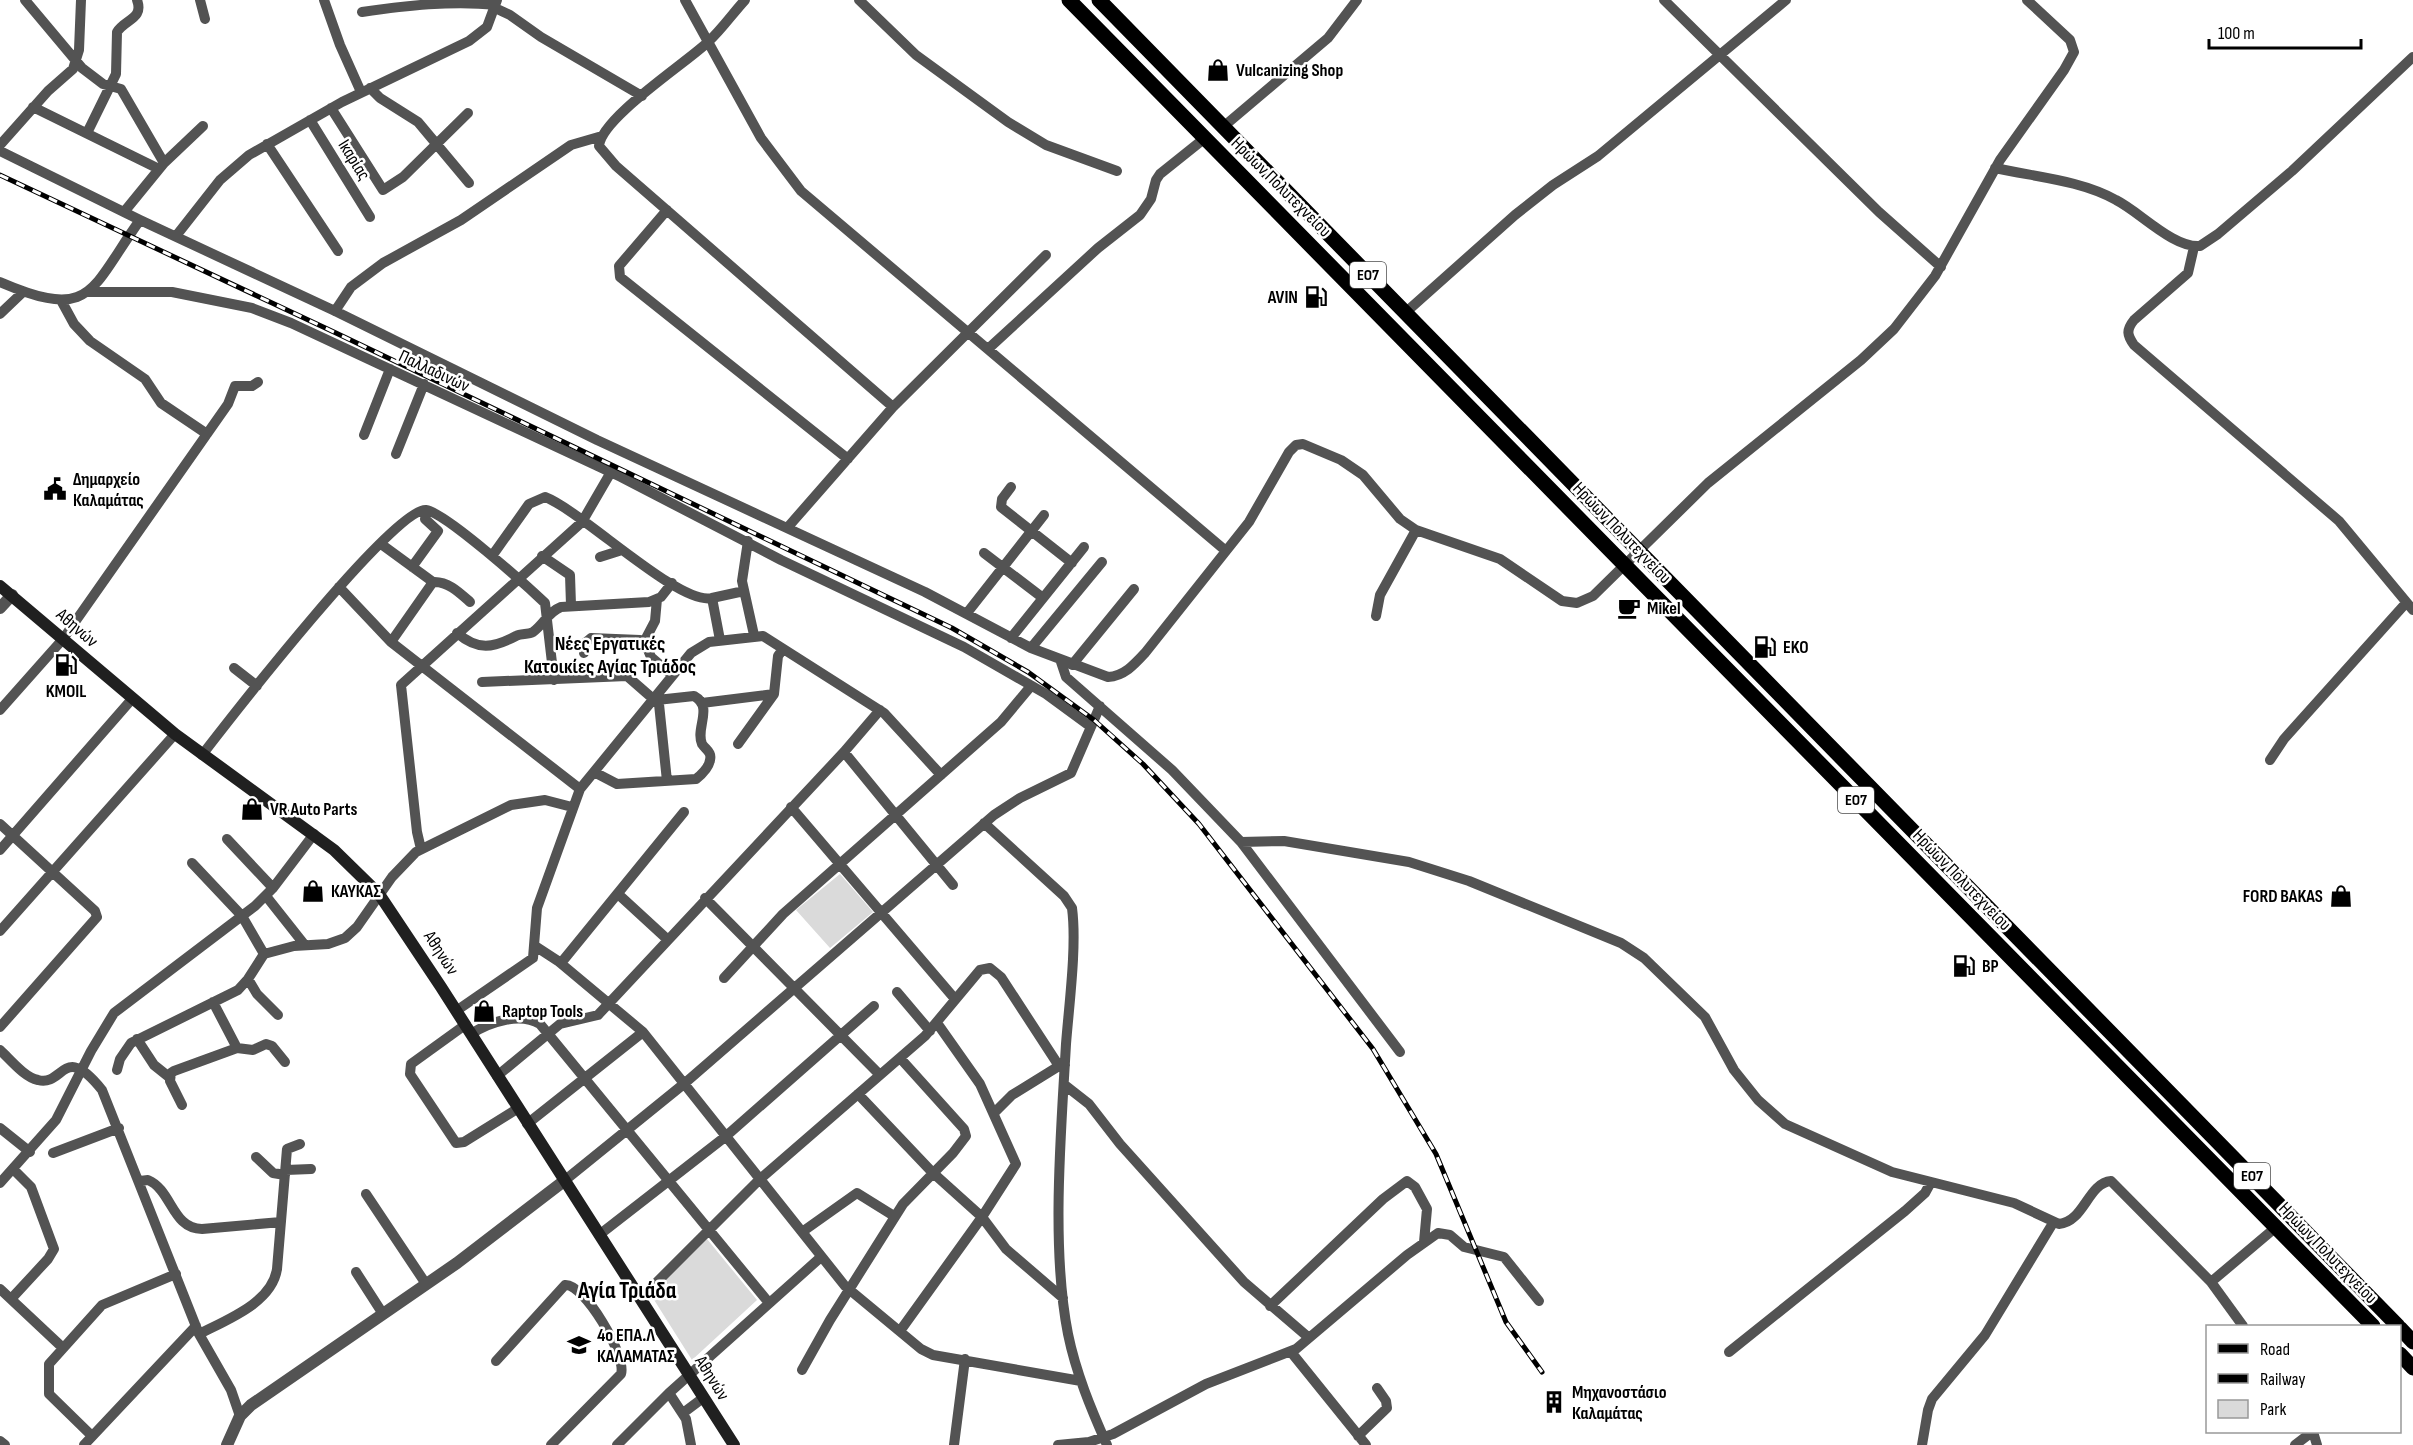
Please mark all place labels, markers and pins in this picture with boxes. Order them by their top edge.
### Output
shop icon: Vulcanizing Shop [1205,57,1231,83]
place label: Vulcanizing Shop [1236,60,1343,81]
fuel station icon: AVIN [1303,284,1329,310]
place label: AVIN [1267,287,1298,308]
place label: Δημαρχείο Καλαμάτας [73,469,144,511]
public building icon: Δημαρχείο Καλαμάτας [42,476,68,502]
cafe icon: Mikel [1616,595,1642,621]
place label: Mikel [1647,598,1681,619]
fuel station icon: EKO [1752,634,1778,660]
place label: EKO [1783,637,1809,658]
fuel station icon: KMOIL [53,652,79,678]
place label: KMOIL [46,681,86,702]
shop icon: VR Auto Parts [239,796,265,822]
place label: VR Auto Parts [270,799,357,820]
shop icon: ΚΑΥΚΑΣ [300,878,326,904]
place label: ΚΑΥΚΑΣ [331,881,381,902]
shop icon: FORD BAKAS [2328,883,2354,909]
place label: FORD BAKAS [2243,886,2323,907]
fuel station icon: BP [1951,953,1977,979]
place label: BP [1982,956,1999,977]
shop icon: Raptop Tools [471,998,497,1024]
place label: Raptop Tools [502,1001,583,1022]
place label: 4ο ΕΠΑ.Λ ΚΑΛΑΜΑΤΑΣ [597,1325,675,1367]
school or university icon: 4ο ΕΠΑ.Λ ΚΑΛΑΜΑΤΑΣ [566,1332,592,1358]
place label: Μηχανοστάσιο Καλαμάτας [1572,1382,1667,1424]
building icon: Μηχανοστάσιο Καλαμάτας [1541,1389,1567,1415]

